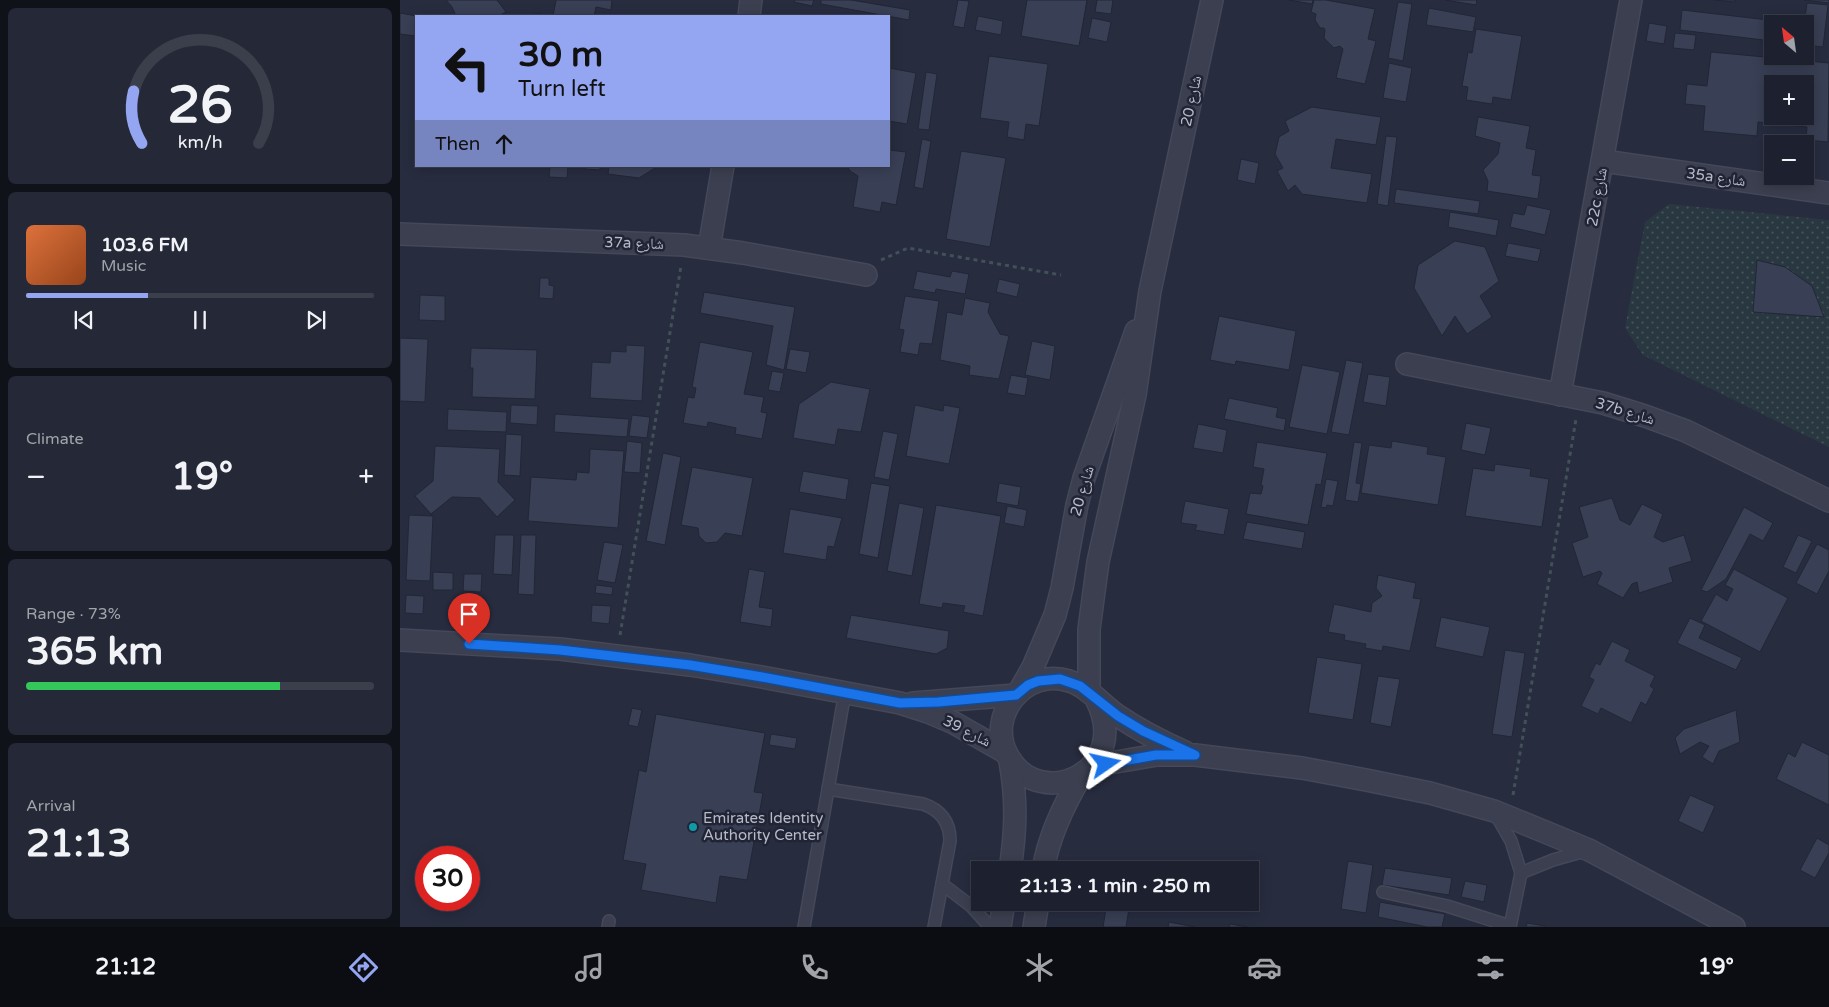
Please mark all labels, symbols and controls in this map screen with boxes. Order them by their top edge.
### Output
north arrow [1764,15,1814,65]
map controls [1764,15,1814,185]
text: 30 m [518,34,603,76]
icon: left [435,35,500,100]
text: 26 [167,74,233,137]
street label: شارع 20 [1177,74,1206,128]
button: + [1764,75,1814,125]
text: Turn left [518,76,606,102]
icon: ahead [490,130,518,158]
text: km/h [178,132,222,153]
text: Then [435,133,480,155]
button: − [1764,135,1814,185]
street label: 35a شارع [1685,164,1747,191]
street label: 22c شارع [1583,166,1612,228]
street label: 37a شارع [604,233,664,254]
text: 103.6 FM [101,234,189,256]
text: Music [101,256,146,276]
icon: previous [70,306,98,334]
icon: pause [186,306,214,334]
icon: next [302,306,330,334]
street label: 37b شارع [1593,394,1657,429]
text: Climate [26,429,84,449]
text: 19° [171,454,233,500]
text: − [26,460,46,494]
text: + [358,460,374,494]
street label: شارع 20 [1066,464,1099,518]
pin [448,593,490,644]
icon: arrive [455,600,483,628]
text: Range · 73% [26,604,121,624]
text: 365 km [26,629,163,675]
street label: شارع 39 [940,711,994,752]
position arrow [1079,737,1131,789]
text: Arrival [26,796,75,816]
place label: Emirates Identity Authority Center [703,809,823,844]
text: 21:13 [26,821,131,867]
marker: Emirates Identity Authority Center [687,821,699,833]
speed limit sign: 30 [415,846,480,911]
text: 21:13 · 1 min · 250 m [1019,875,1211,897]
icon: directions [346,950,381,985]
icon: music [572,950,607,985]
icon: phone [797,950,832,985]
icon: climate [1022,950,1057,985]
icon: car [1247,950,1282,985]
icon: filters [1473,950,1508,985]
text: 21:12 [95,954,156,980]
text: 19° [1698,954,1734,980]

